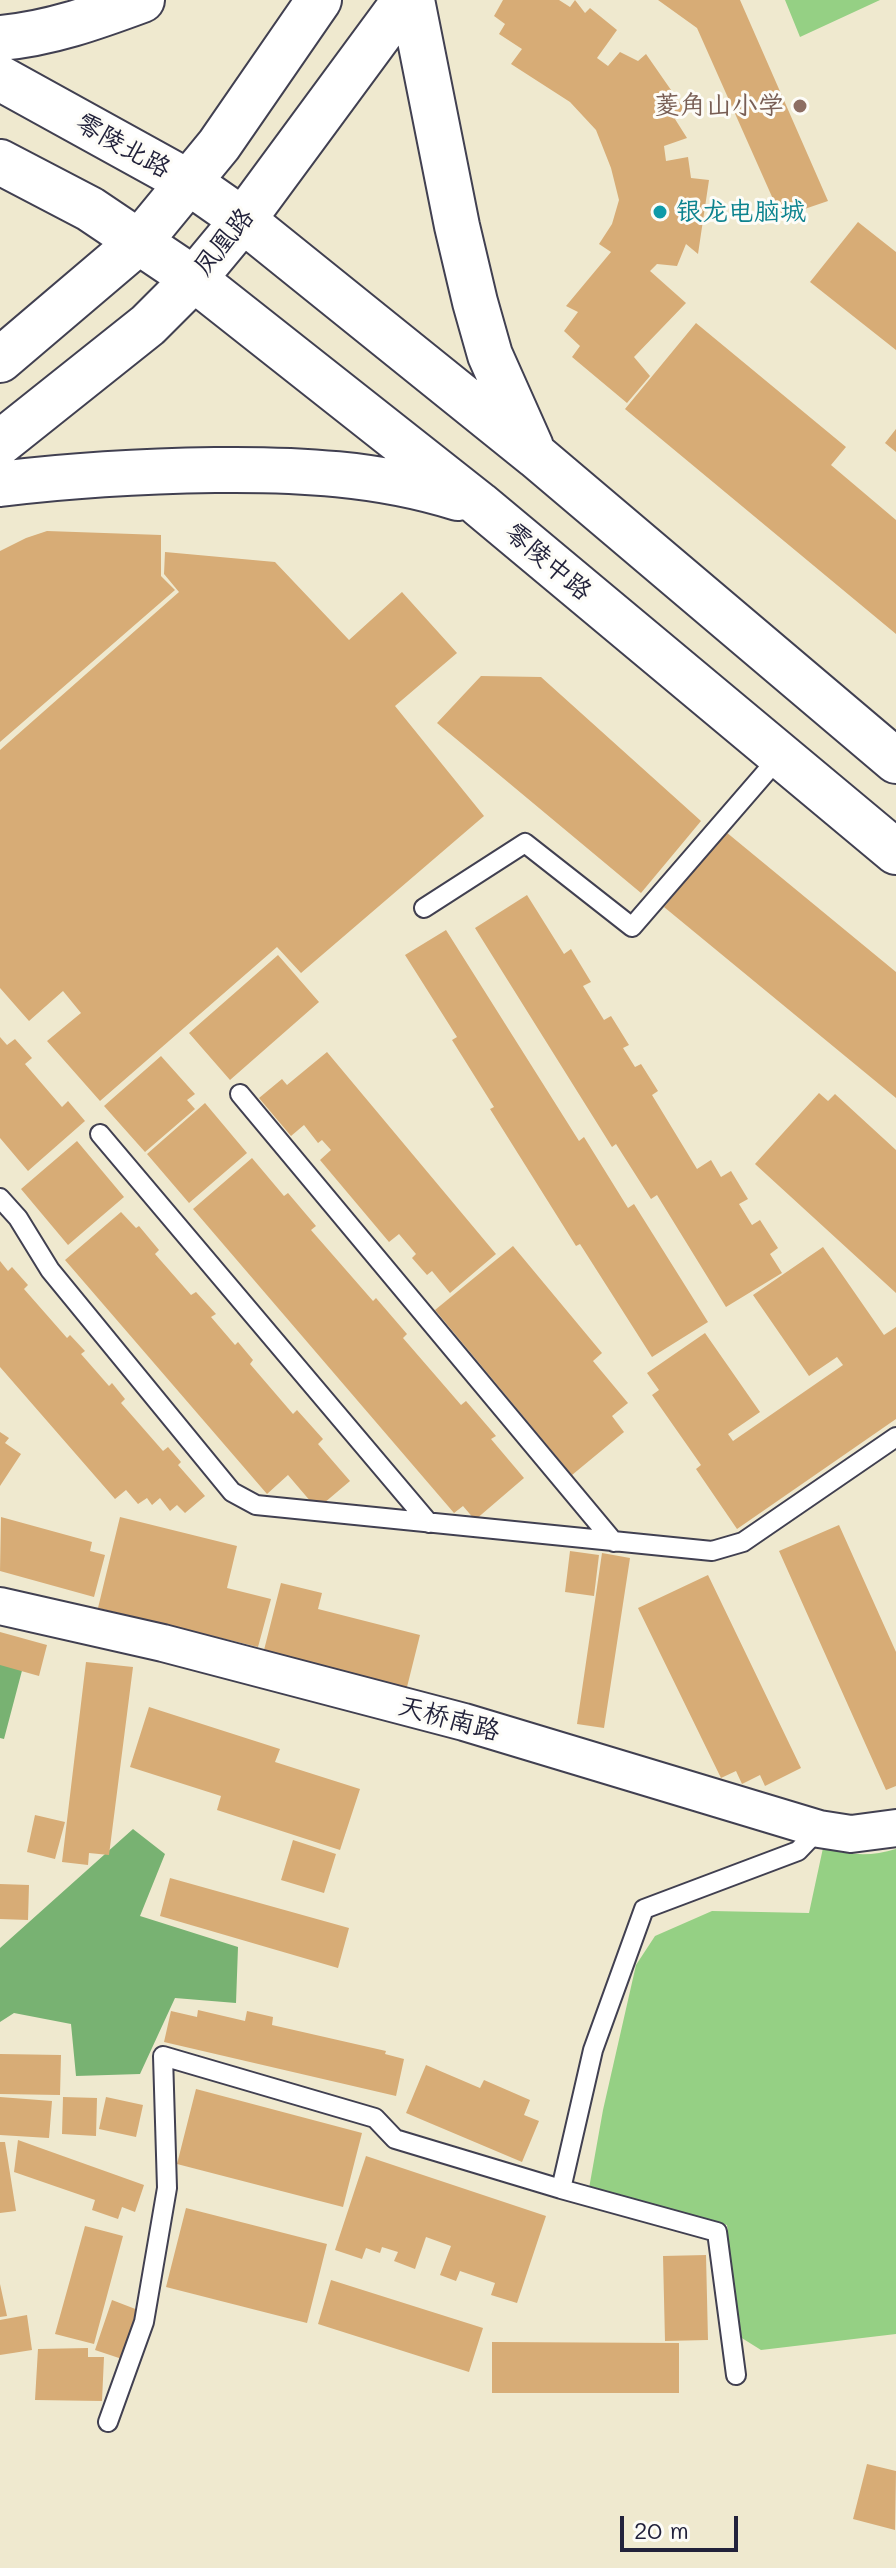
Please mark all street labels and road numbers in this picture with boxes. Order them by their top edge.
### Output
street label: 零陵北路 [70,107,176,185]
street label: 凤凰路 [187,202,261,282]
street label: 零陵中路 [498,517,598,607]
street label: 天桥南路 [395,1690,503,1748]

